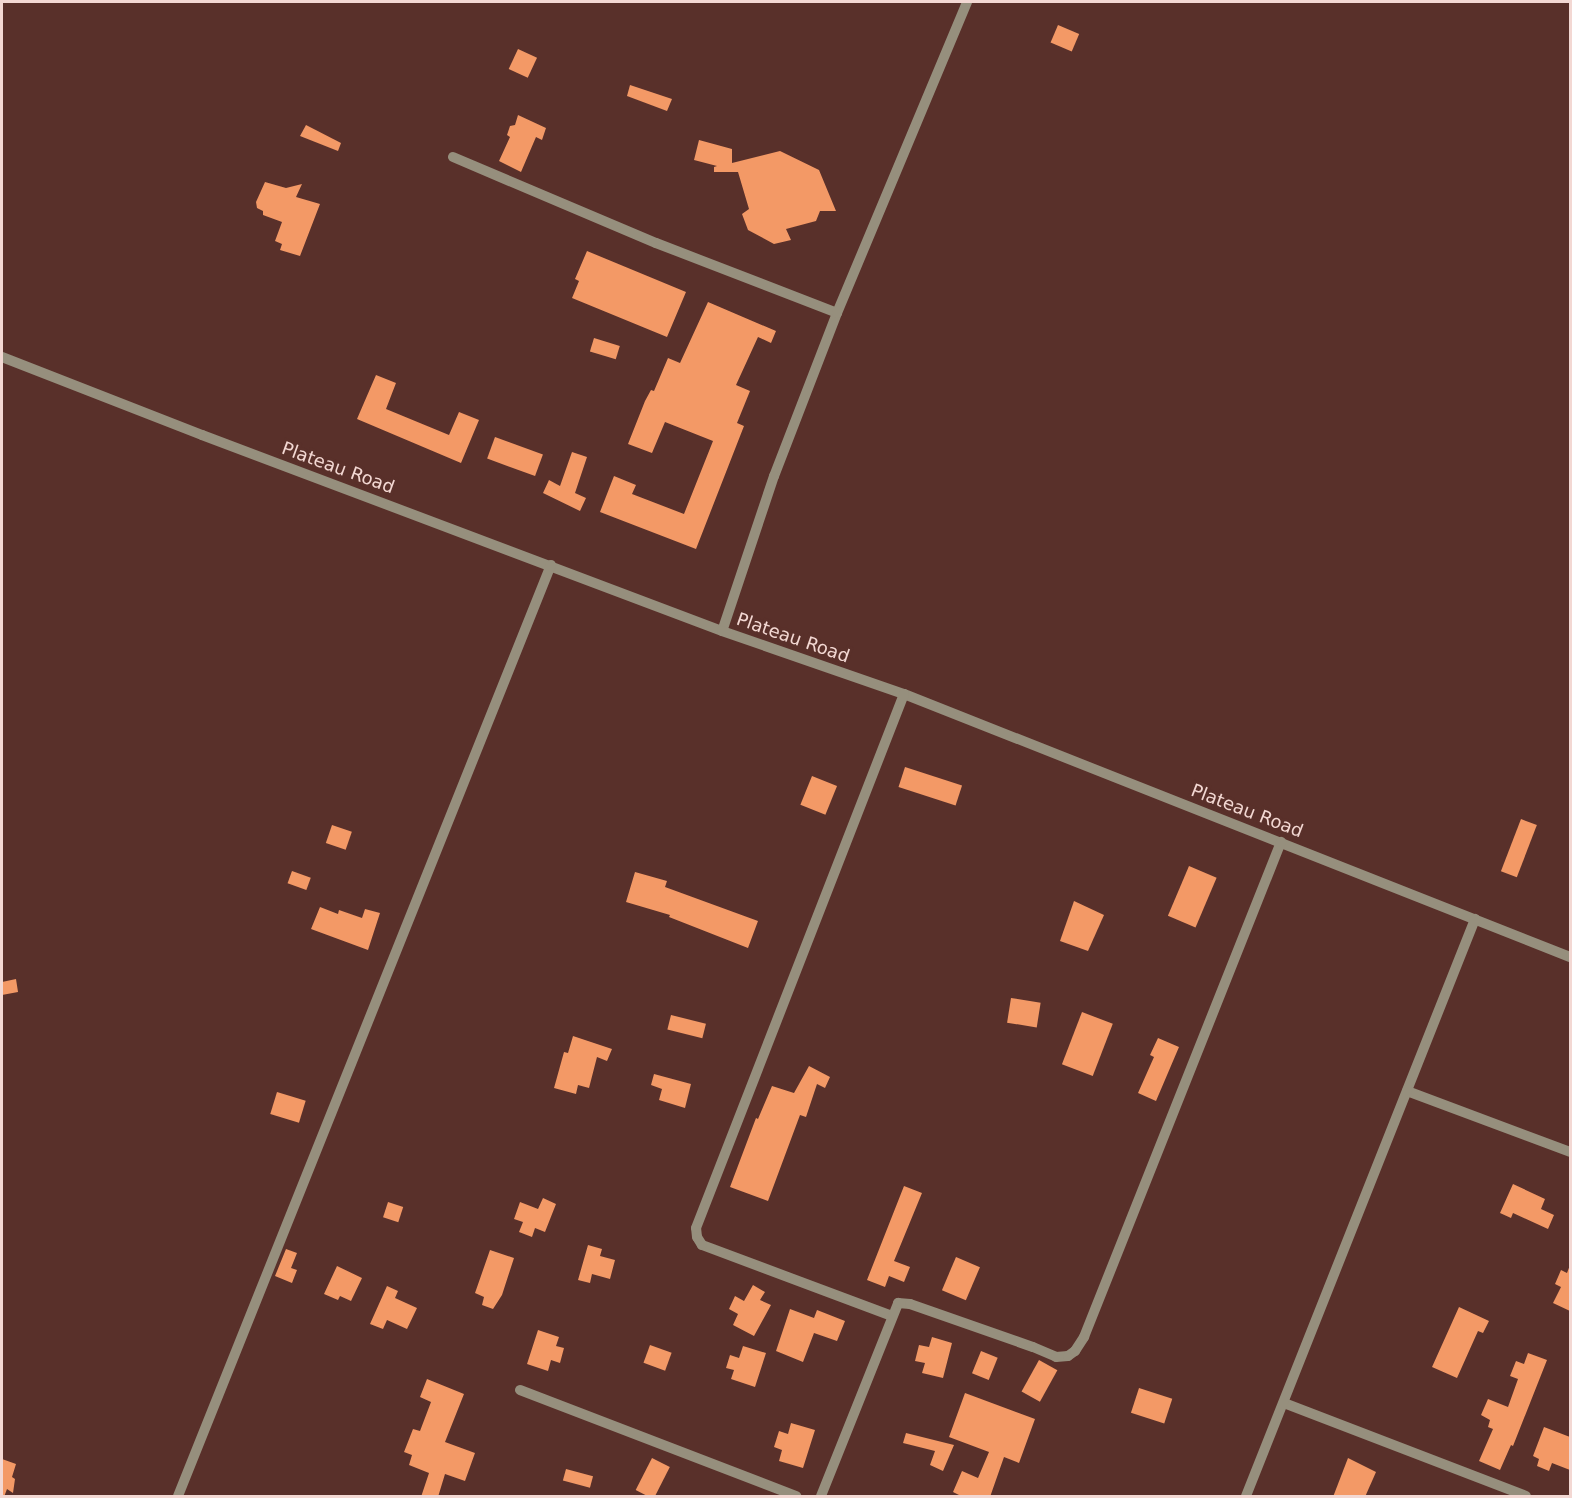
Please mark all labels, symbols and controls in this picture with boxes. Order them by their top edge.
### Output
street label: Plateau Road [279,438,397,498]
street label: Plateau Road [734,609,852,667]
street label: Plateau Road [1188,780,1306,842]

